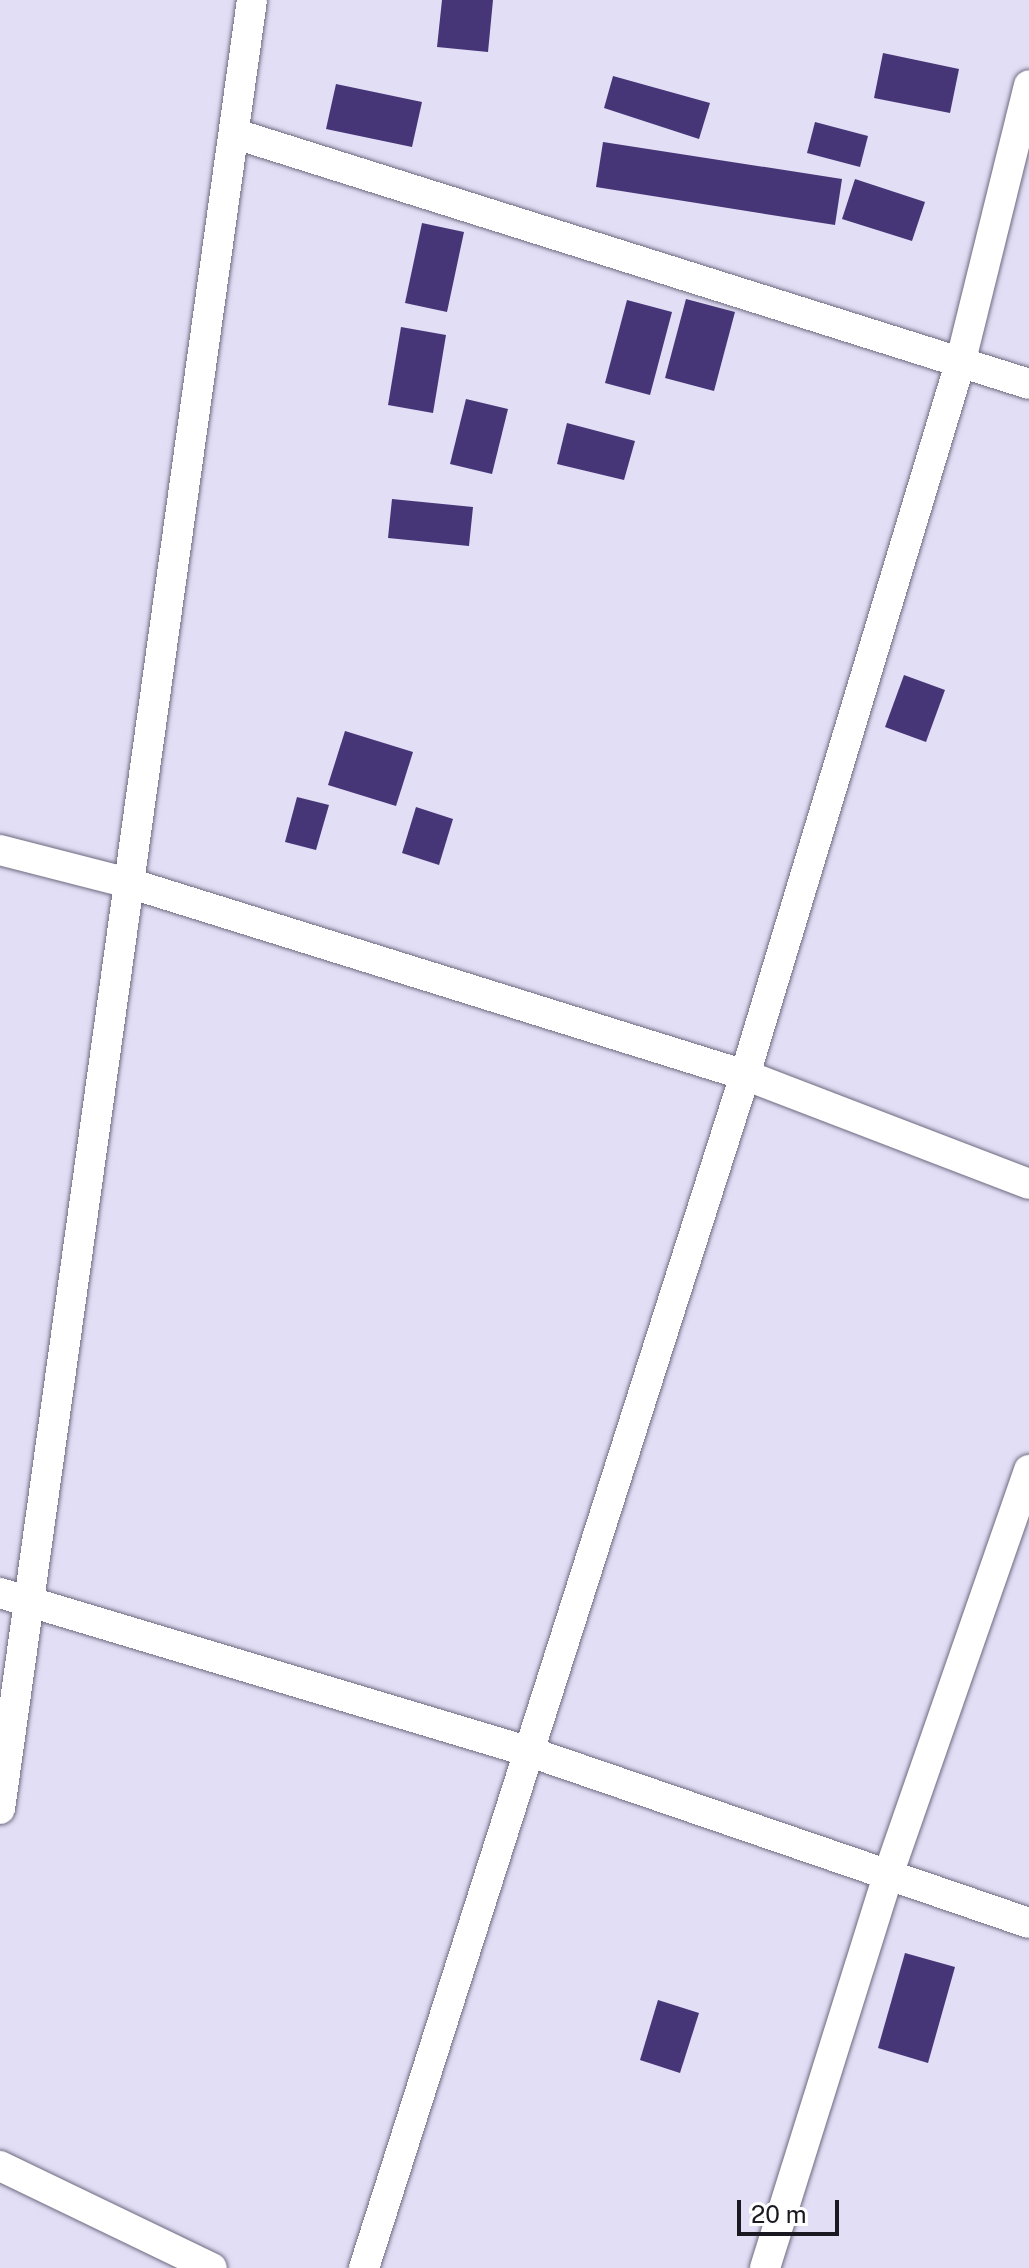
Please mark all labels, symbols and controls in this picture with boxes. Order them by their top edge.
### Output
scale bar [741,2184,843,2234]
text: 20 m [751,2200,807,2228]

